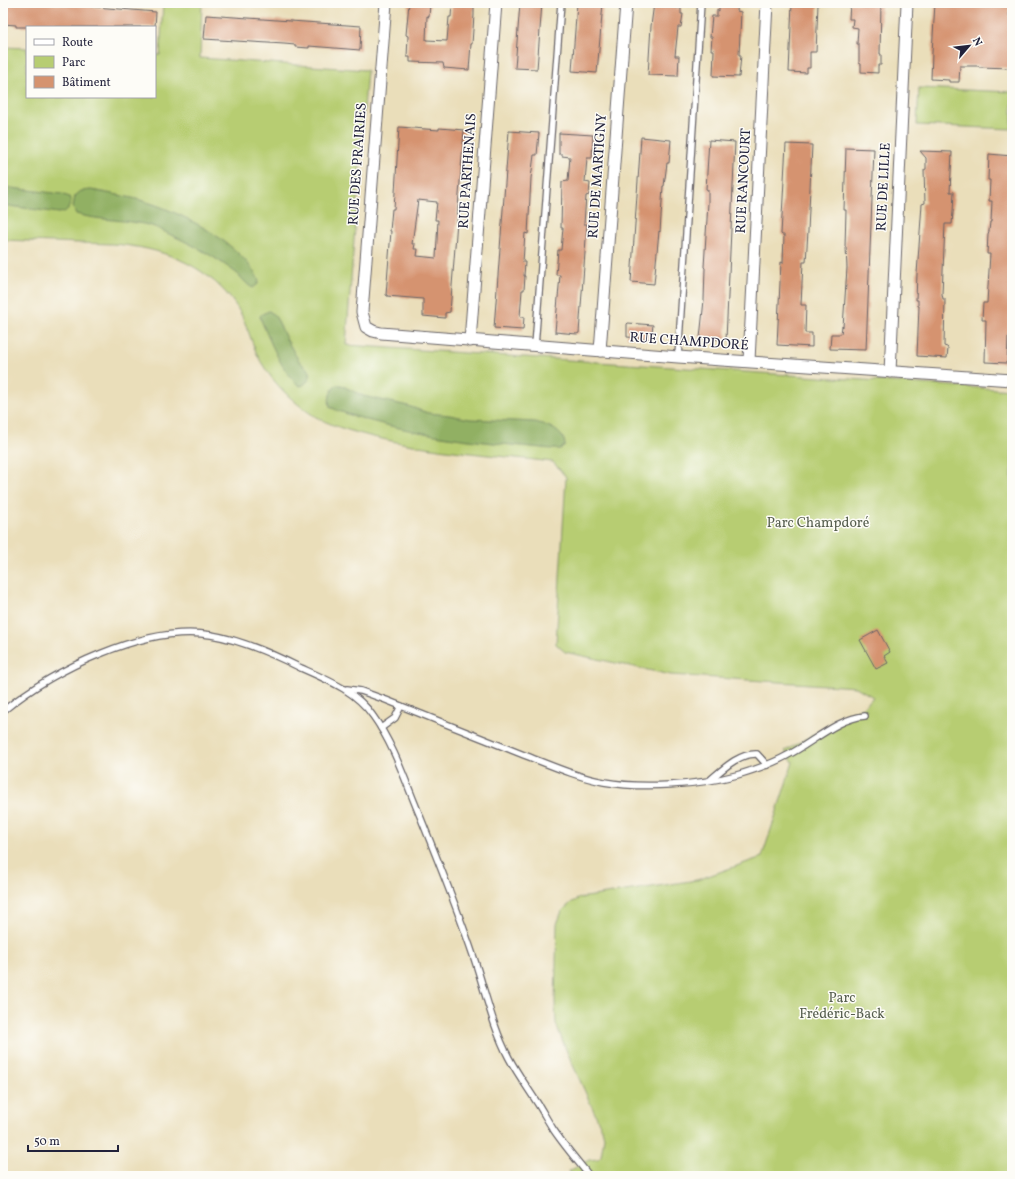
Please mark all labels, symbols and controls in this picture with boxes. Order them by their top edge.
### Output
legend [26,26,156,98]
north arrow [949,26,989,66]
text: Route [62,35,93,51]
text: N [968,35,985,49]
text: Parc [62,55,85,71]
text: Bâtiment [62,75,111,91]
street label: RUE DES PRAIRIES [344,102,372,226]
street label: RUE PARTHENAIS [454,113,482,229]
street label: RUE DE MARTIGNY [584,113,612,239]
street label: RUE RANCOURT [732,128,756,234]
street label: RUE DE LILLE [872,142,896,232]
street label: RUE CHAMPDORÉ [629,328,749,356]
park label: Parc Champdoré [767,514,870,533]
park label: Parc Frédéric-Back [799,989,885,1024]
scale bar [28,1127,118,1153]
text: 50 m [34,1134,60,1150]

